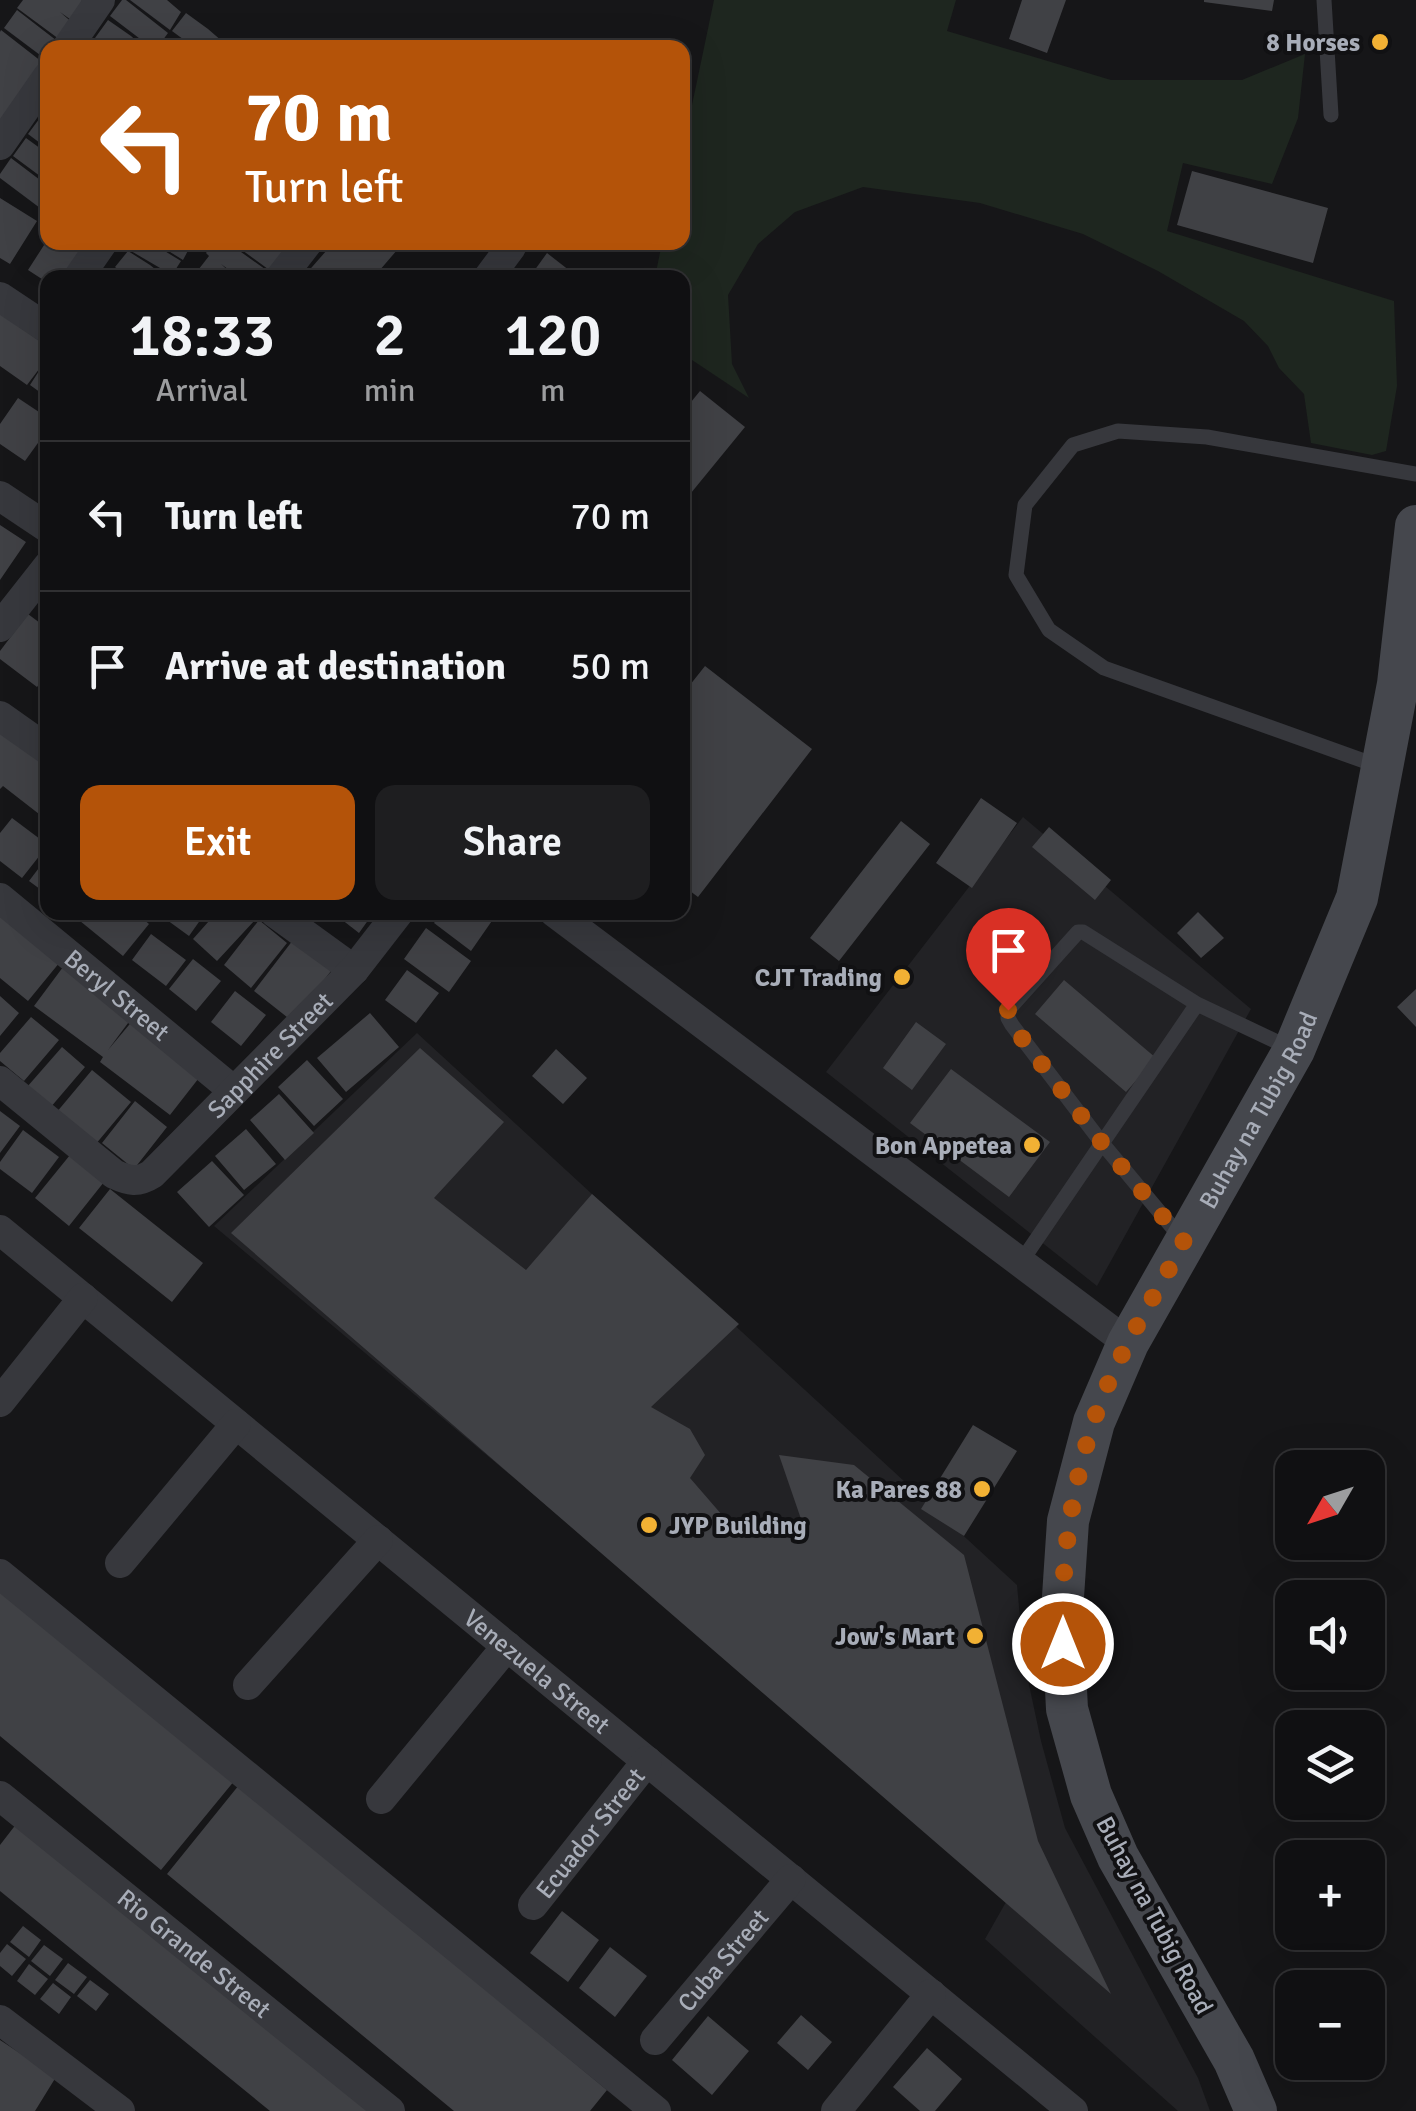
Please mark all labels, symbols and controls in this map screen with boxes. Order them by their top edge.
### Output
place label: 8 Horses [1266,27,1360,58]
marker: 8 Horses [1369,31,1391,53]
text: 70 m [245,74,393,160]
icon: left [80,80,210,210]
text: Turn left [245,160,404,215]
text: 18:33 [129,299,275,373]
text: 2 [373,299,406,373]
text: 120 [504,299,601,373]
text: Arrival [156,371,248,410]
text: min [364,371,415,410]
text: m [540,371,566,410]
icon: left [80,489,135,544]
text: Turn left [165,493,303,540]
text: 70 m [570,493,650,540]
icon: arrive [80,639,135,694]
text: Arrive at destination [165,643,506,690]
text: 50 m [570,643,650,690]
button: Exit [80,785,355,900]
button: Share [375,785,650,900]
pin [966,908,1051,1011]
icon: arrive [981,923,1036,978]
street label: Beryl Street [58,943,176,1048]
place label: CJT Trading [755,962,882,993]
marker: CJT Trading [891,966,913,988]
street label: Sapphire Street [201,985,340,1125]
street label: Buhay na Tubig Road [1192,1007,1324,1214]
place label: Bon Appetea [875,1130,1012,1161]
marker: Bon Appetea [1021,1134,1043,1156]
north arrow [1275,1450,1385,1560]
map controls [1275,1450,1385,2080]
place label: Ka Pares 88 [836,1474,962,1505]
marker: Ka Pares 88 [971,1478,993,1500]
place label: JYP Building [669,1510,807,1541]
marker: JYP Building [638,1514,660,1536]
button: sound [1275,1580,1385,1690]
position arrow [1011,1592,1115,1696]
street label: Venezuela Street [457,1602,616,1741]
place label: Jow's Mart [835,1621,955,1652]
marker: Jow's Mart [964,1625,986,1647]
button: layers [1275,1710,1385,1820]
street label: Ecuador Street [529,1761,652,1905]
street label: Buhay na Tubig Road [1089,1811,1220,2020]
button: + [1275,1840,1385,1950]
street label: Rio Grande Street [111,1882,277,2025]
street label: Cuba Street [671,1902,776,2018]
button: − [1275,1970,1385,2080]

